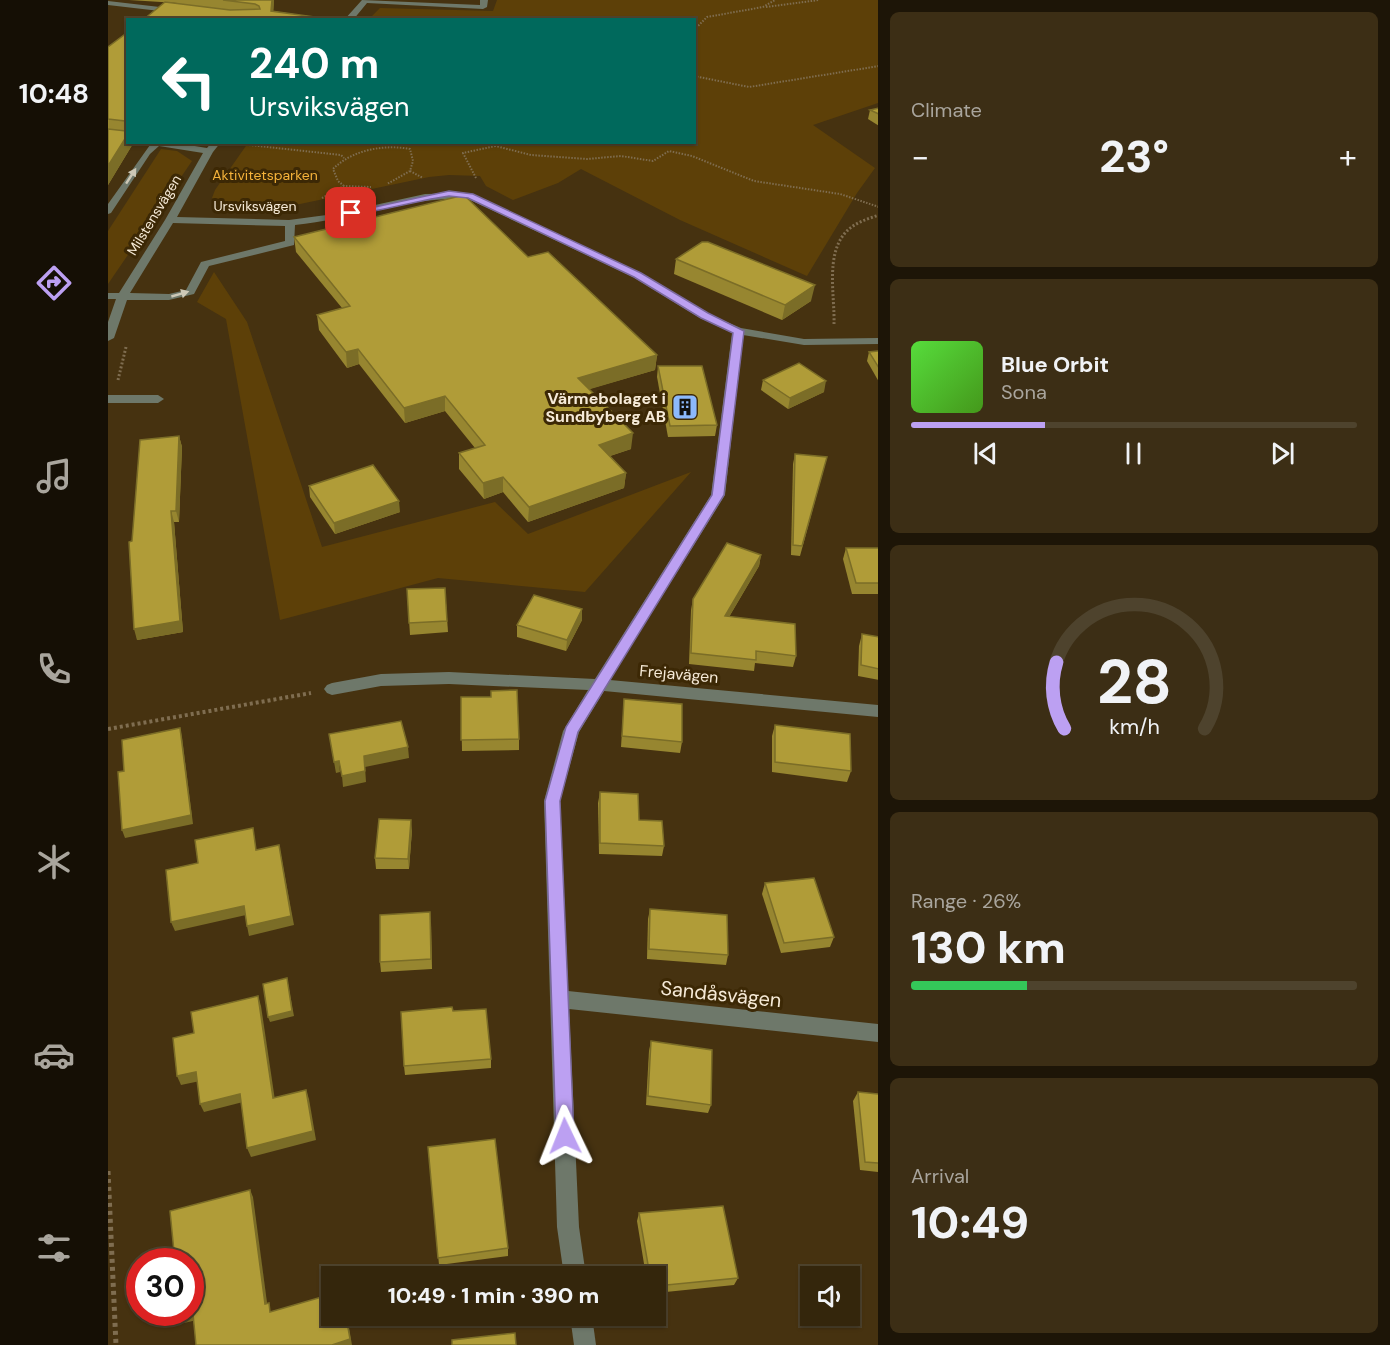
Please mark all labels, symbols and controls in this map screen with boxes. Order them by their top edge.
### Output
text: 240 m [249,36,379,91]
icon: left [150,42,228,120]
text: 10:48 [19,76,89,111]
text: Ursviksvägen [249,89,409,124]
text: Climate [911,97,982,123]
text: 23° [1099,127,1169,186]
text: − [911,135,929,178]
text: + [1339,135,1357,178]
park label: Aktivitetsparken [212,166,318,184]
one-way arrow [125,168,136,184]
street label: Milstensvägen [123,171,185,259]
pin [325,187,376,238]
icon: arrive [334,196,367,229]
street label: Ursviksvägen [213,197,297,215]
icon: directions [33,262,75,304]
one-way arrow [171,289,189,298]
text: Blue Orbit [1001,350,1109,379]
text: Sona [1001,379,1047,405]
place label: Värmebolaget i Sundbyberg AB [545,388,666,427]
building icon: Värmebolaget i Sundbyberg AB [670,392,700,422]
icon: previous [969,437,1002,470]
icon: pause [1117,437,1150,470]
icon: next [1266,437,1299,470]
icon: music [33,455,75,497]
text: 28 [1096,642,1172,723]
icon: phone [33,648,75,690]
street label: Frejavägen [639,660,719,688]
text: km/h [1109,714,1159,742]
icon: climate [33,841,75,883]
text: Range · 26% [911,888,1021,914]
text: 130 km [911,918,1066,977]
street label: Sandåsvägen [659,975,783,1013]
icon: car [33,1034,75,1076]
position arrow [533,1104,597,1168]
text: Arrival [911,1163,969,1189]
text: 10:49 [911,1193,1029,1252]
icon: filters [33,1227,75,1269]
speed limit sign: 30 [126,1248,204,1326]
map controls [800,1266,860,1326]
button: sound [800,1266,860,1326]
text: 10:49 · 1 min · 390 m [388,1281,599,1310]

